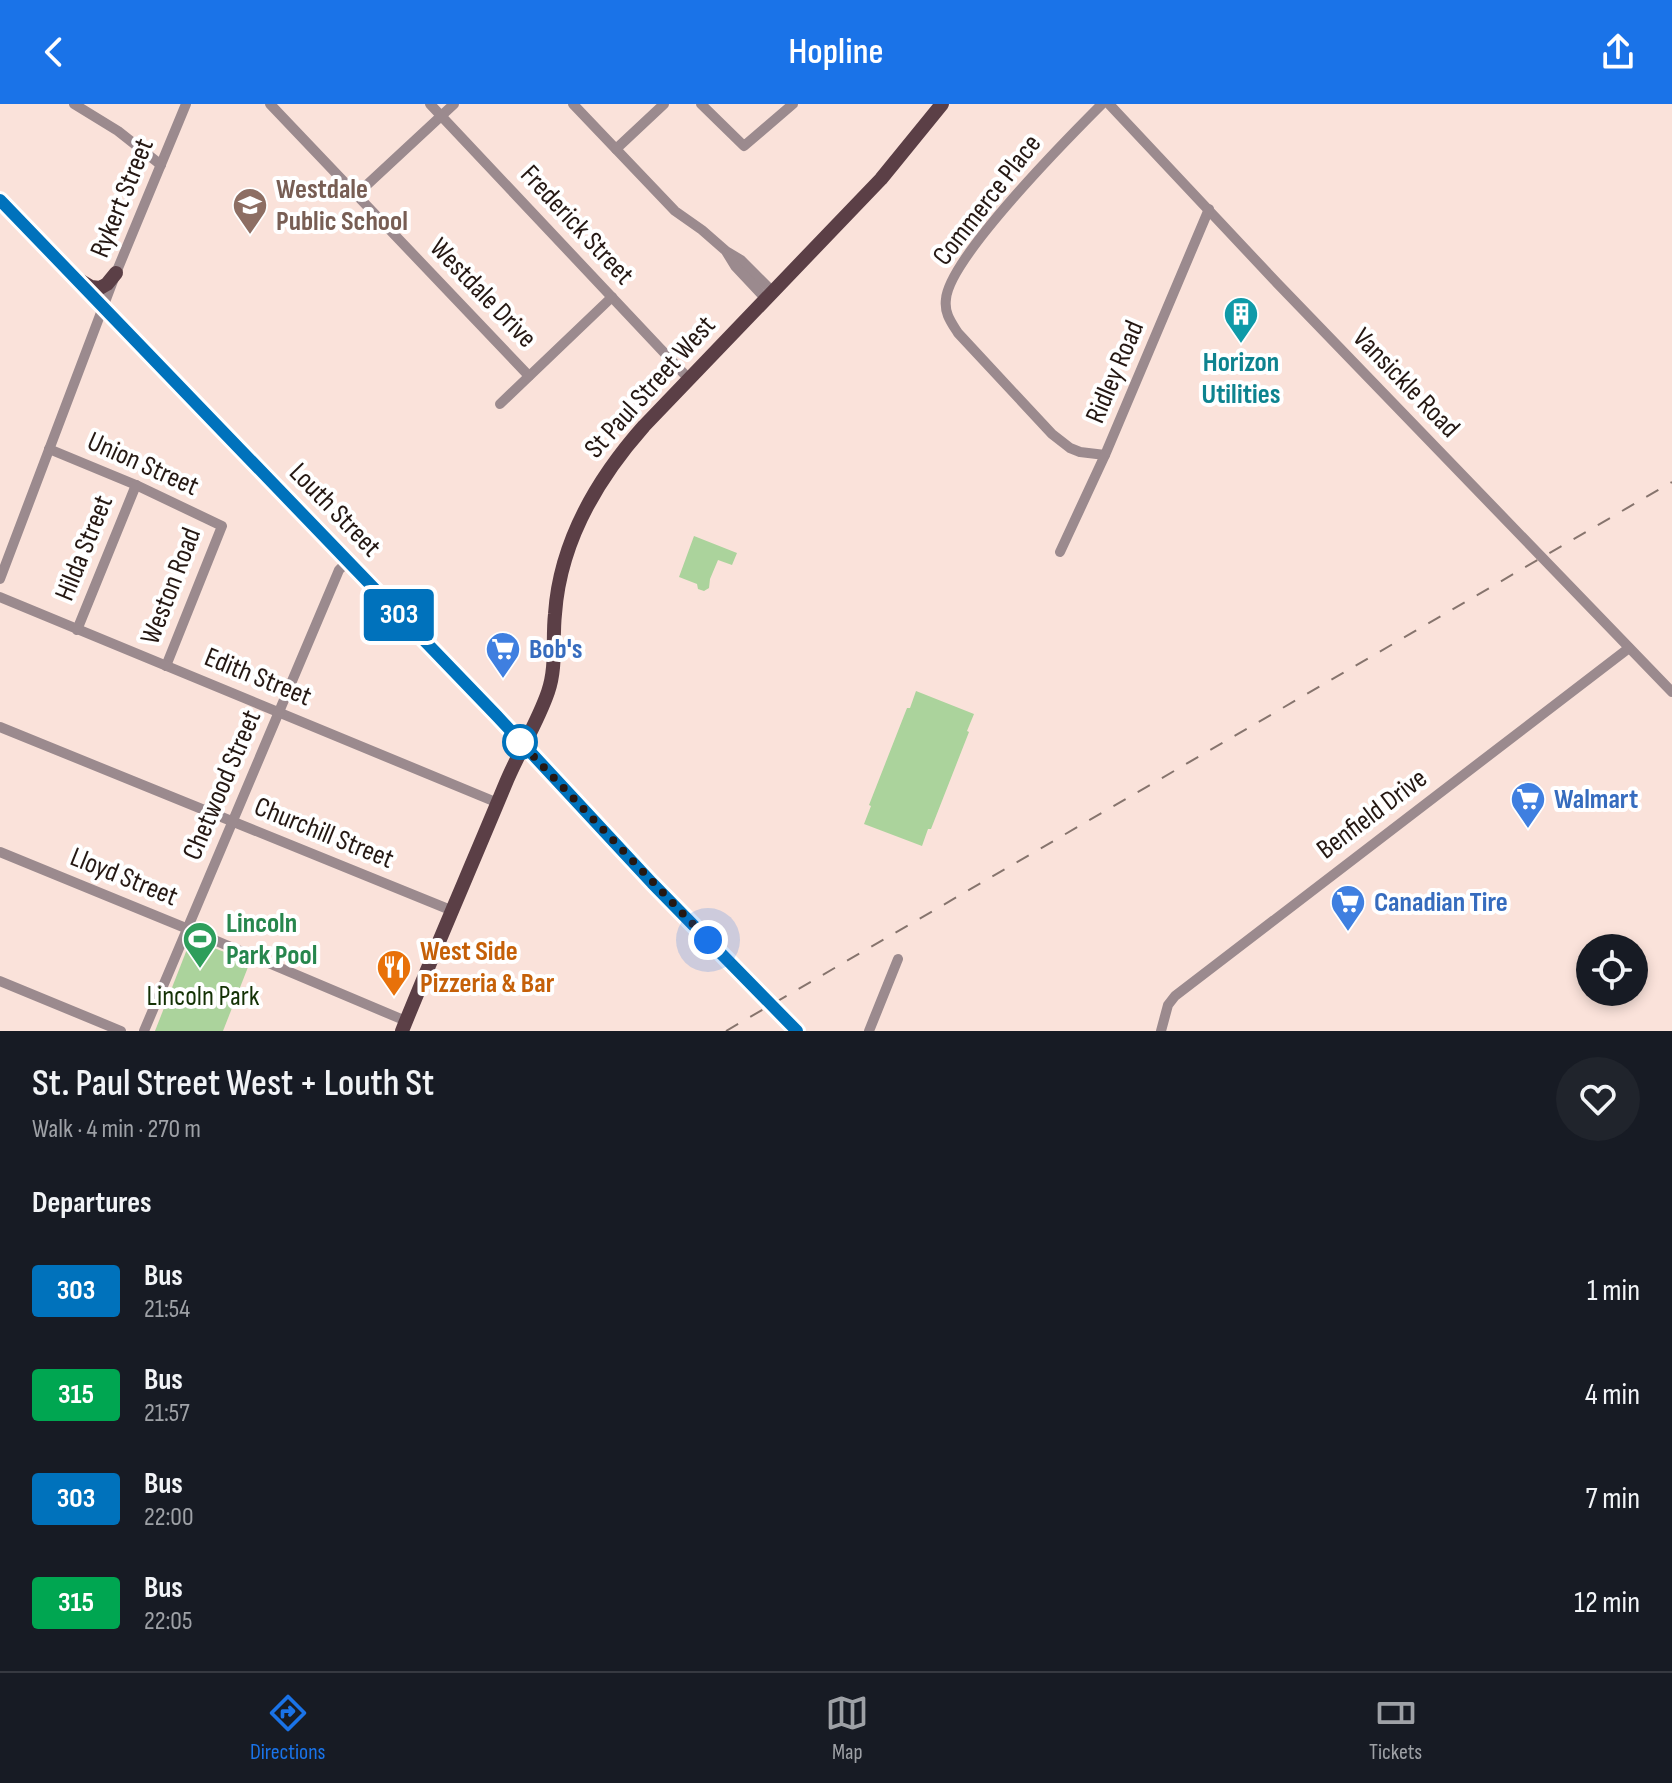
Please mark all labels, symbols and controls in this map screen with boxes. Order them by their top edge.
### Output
icon: back [32,30,76,74]
icon: share [1596,30,1640,74]
text: Hopline [789,31,883,74]
street label: Commerce Place [926,128,1048,272]
street label: Rykert Street [83,134,161,262]
street label: Frederick Street [513,159,641,291]
place label: Westdale Public School [276,173,408,238]
school or university icon: Westdale Public School [231,186,269,236]
street label: Westdale Drive [423,231,543,355]
building icon: Horizon Utilities [1222,295,1260,345]
street label: St Paul Street West [578,309,722,465]
street label: Ridley Road [1079,316,1151,428]
street label: Vansickle Road [1346,321,1466,445]
place label: Horizon Utilities [1202,346,1280,411]
street label: Union Street [82,425,204,503]
street label: Louth Street [282,456,388,564]
street label: Hilda Street [48,491,120,605]
street label: Weston Road [134,523,208,649]
line badge: 303 [353,589,445,641]
text: 303 [380,598,418,631]
supermarket icon: Bob's [484,630,522,680]
place label: Bob's [529,633,582,666]
street label: Edith Street [200,641,316,713]
street label: Chetwood Street [176,705,268,865]
unlabelled marker [503,725,537,759]
street label: Benfield Drive [1310,762,1434,866]
supermarket icon: Walmart [1509,780,1547,830]
place label: Walmart [1554,783,1638,816]
street label: Churchill Street [250,790,398,876]
street label: Lloyd Street [66,841,182,913]
supermarket icon: Canadian Tire [1329,883,1367,933]
place label: Canadian Tire [1374,886,1508,919]
place label: Lincoln Park Pool [226,907,317,972]
sports icon: Lincoln Park Pool [181,920,219,970]
your location [688,920,728,960]
map controls [1576,934,1648,1006]
button: locate [1576,934,1648,1006]
place label: West Side Pizzeria & Bar [420,935,555,1000]
restaurant icon: West Side Pizzeria & Bar [375,948,413,998]
park label: Lincoln Park [147,980,260,1013]
button: heart [1556,1057,1640,1141]
text: St. Paul Street West + Louth St [32,1061,434,1106]
text: Walk · 4 min · 270 m [32,1114,201,1145]
text: Departures [32,1185,152,1221]
text: Bus [144,1258,183,1294]
text: 1 min [1587,1273,1640,1309]
text: 303 [57,1274,95,1307]
text: 21:54 [144,1294,190,1325]
text: Bus [144,1362,183,1398]
text: 4 min [1585,1377,1640,1413]
text: 315 [58,1378,94,1411]
text: 21:57 [144,1398,190,1429]
text: Bus [144,1466,183,1502]
text: 7 min [1586,1481,1640,1517]
text: 303 [57,1482,95,1515]
text: 22:00 [144,1502,194,1533]
text: Bus [144,1570,183,1606]
text: 12 min [1574,1585,1640,1621]
text: 315 [58,1586,94,1619]
text: 22:05 [144,1606,192,1637]
tab: Directions [250,1691,326,1766]
tab: Map [825,1691,869,1766]
tab: Tickets [1369,1691,1422,1766]

